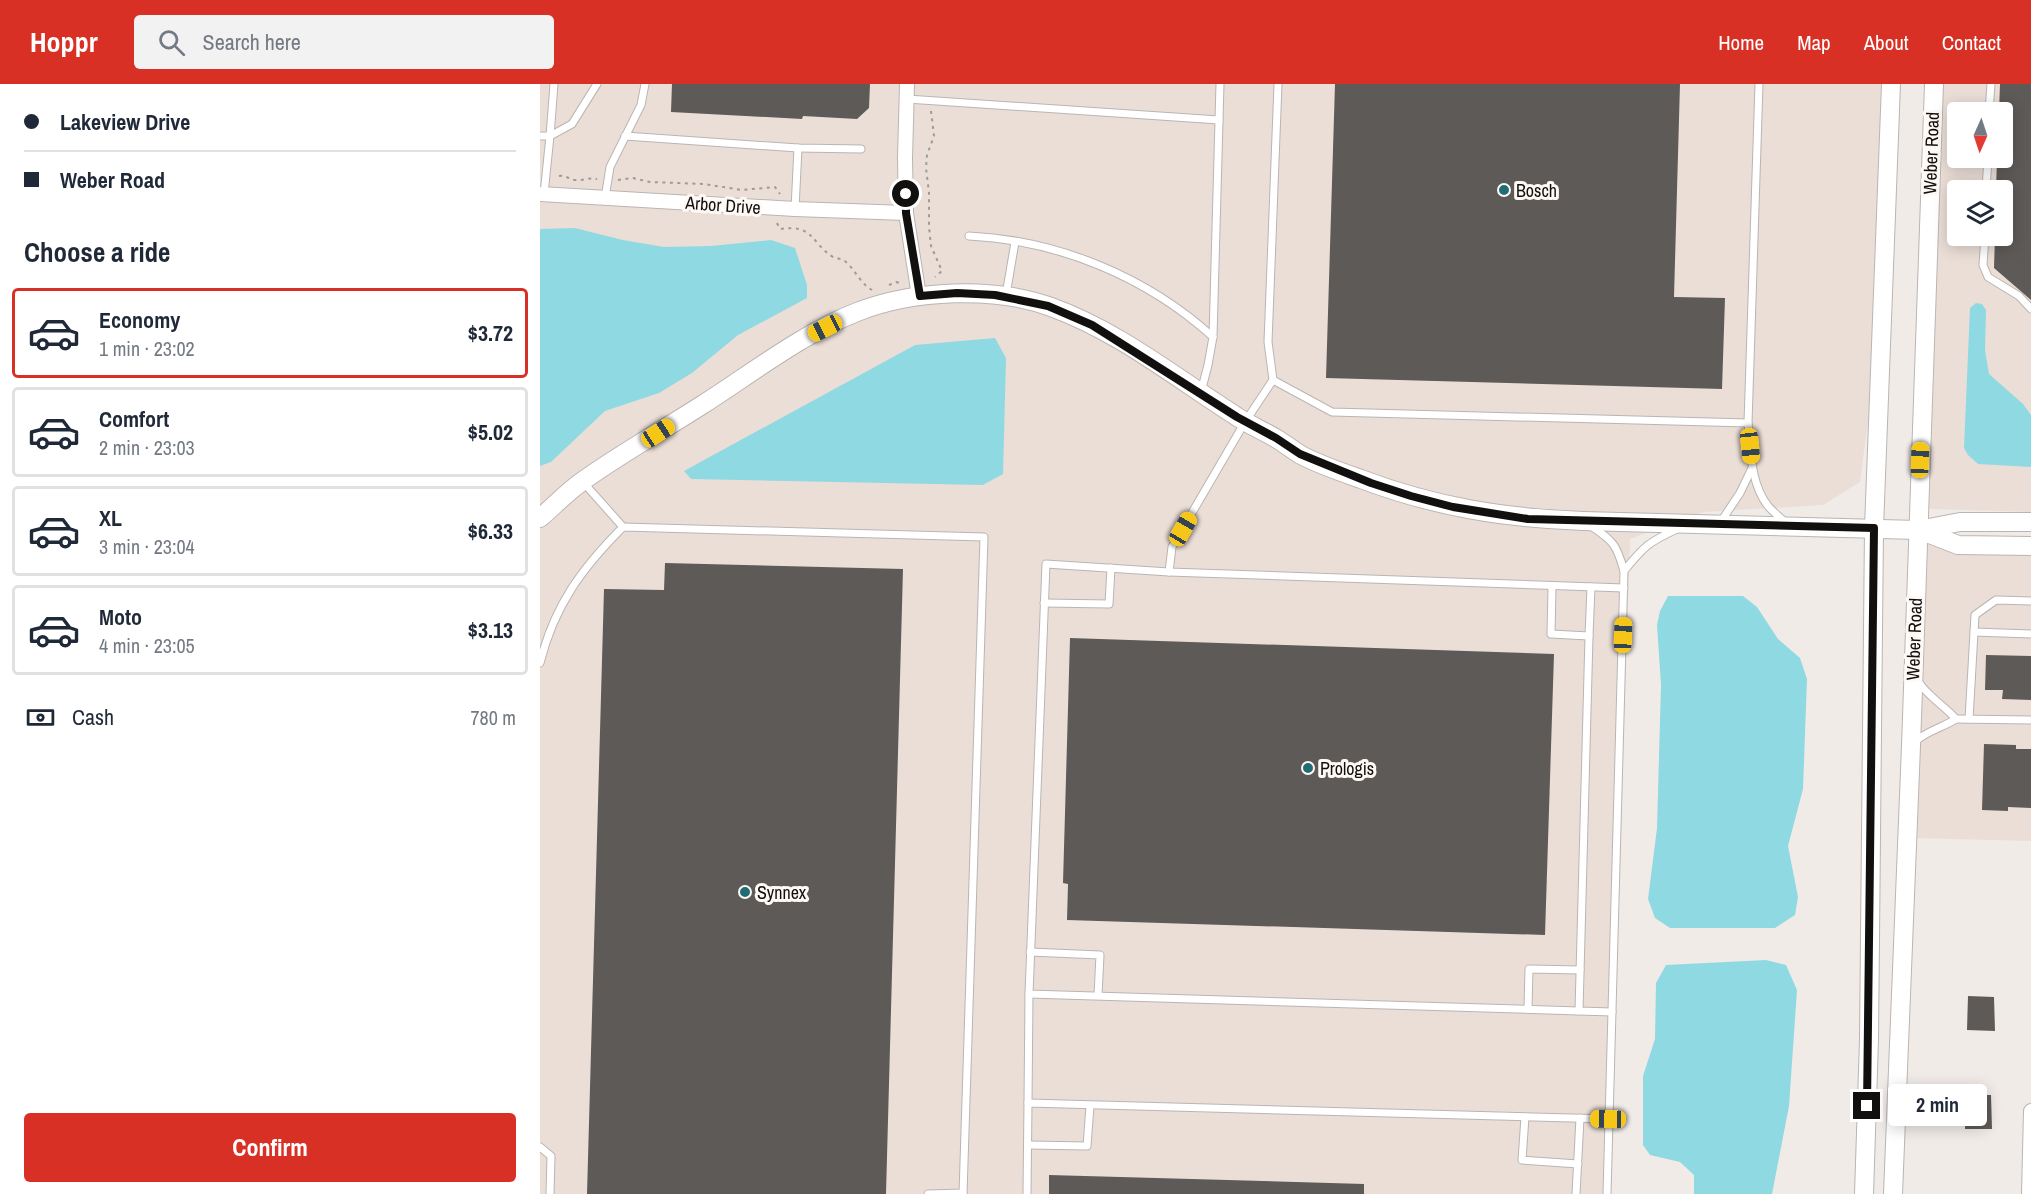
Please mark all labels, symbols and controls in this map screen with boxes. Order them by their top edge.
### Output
search box [134,15,554,69]
text: Hoppr [30,23,98,61]
icon: search [155,26,188,59]
text: Search here [203,27,301,57]
text: Home [1718,28,1764,57]
text: Map [1797,28,1831,57]
text: About [1864,28,1909,57]
text: Contact [1942,28,2001,57]
north arrow [1947,102,2013,168]
map controls [1947,102,2013,246]
text: Lakeview Drive [60,107,190,137]
street label: Weber Road [1917,111,1945,195]
text: Weber Road [60,165,165,195]
place label: Bosch [1516,178,1557,203]
route start [892,180,919,207]
button: layers [1947,180,2013,246]
marker: Bosch [1497,183,1511,197]
street label: Arbor Drive [683,190,762,220]
text: Choose a ride [24,234,170,270]
text: Economy [99,305,180,335]
icon: car [27,306,81,360]
car [805,312,845,344]
text: $3.72 [468,318,513,348]
text: 1 min · 23:02 [99,335,195,362]
text: Comfort [99,404,169,434]
icon: car [27,405,81,459]
car [638,416,678,450]
text: $5.02 [468,417,513,447]
car [1739,427,1761,465]
text: 2 min · 23:03 [99,434,195,461]
car [1910,442,1930,478]
text: XL [99,503,122,533]
icon: car [27,504,81,558]
car [1166,509,1200,549]
text: $6.33 [468,516,513,546]
text: 3 min · 23:04 [99,533,195,560]
street label: Weber Road [1900,597,1928,681]
text: Moto [99,602,142,632]
icon: car [27,603,81,657]
text: $3.13 [468,615,513,645]
car [1613,617,1633,653]
text: 4 min · 23:05 [99,632,195,659]
icon: cash [24,701,57,734]
text: Cash [72,702,114,732]
text: 780 m [470,704,516,731]
place label: Prologis [1320,756,1374,781]
marker: Prologis [1301,761,1315,775]
place label: Synnex [757,880,807,905]
marker: Synnex [738,885,752,899]
callout: 2 min [1888,1085,1987,1127]
text: 2 min [1916,1091,1959,1118]
route end [1853,1092,1880,1119]
car [1590,1110,1626,1128]
button: Confirm [24,1113,516,1182]

